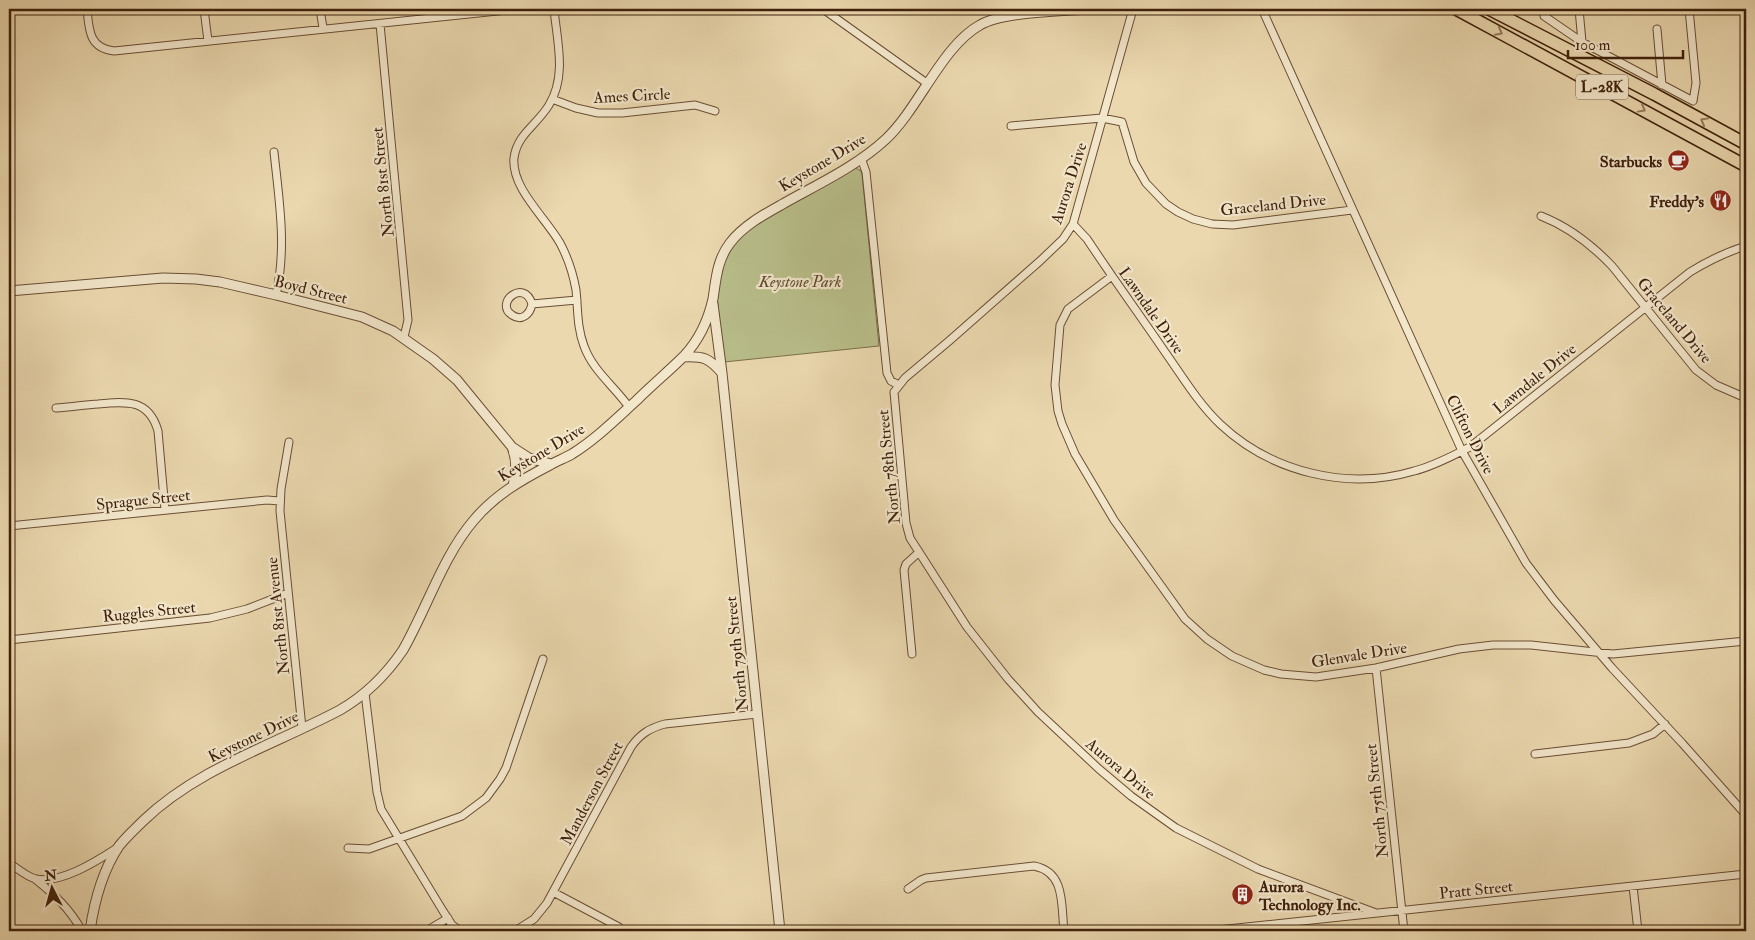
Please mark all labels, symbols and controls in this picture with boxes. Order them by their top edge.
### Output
one-way arrow [1494,26,1503,36]
scale bar [1568,28,1682,60]
text: 100 m [1575,36,1611,55]
road number: L-28K [1576,74,1628,100]
street label: Ames Circle [592,84,671,108]
one-way arrow [1637,103,1646,113]
one-way arrow [1700,117,1709,127]
street label: North 81st Street [367,126,399,238]
street label: Keystone Drive [775,129,870,197]
street label: Aurora Drive [1046,140,1092,228]
cafe icon: Starbucks [1666,149,1690,173]
place label: Starbucks [1600,152,1663,172]
street label: Graceland Drive [1219,189,1327,220]
restaurant icon: Freddy's [1708,189,1732,213]
place label: Freddy's [1649,192,1705,213]
street label: Lawndale Drive [1114,263,1189,358]
street label: Boyd Street [272,271,349,309]
park label: Keystone Park [758,272,842,292]
street label: Graceland Drive [1633,274,1716,368]
street label: Lawndale Drive [1489,339,1581,418]
street label: Clifton Drive [1442,391,1499,478]
street label: North 78th Street [873,409,905,525]
street label: Keystone Drive [494,419,589,487]
street label: Sprague Street [95,485,191,516]
street label: North 81st Avenue [262,556,294,676]
street label: North 79th Street [721,595,753,712]
street label: Ruggles Street [102,597,197,627]
street label: Glenvale Drive [1310,638,1409,672]
street label: Keystone Drive [205,706,302,767]
street label: Aurora Drive [1081,733,1159,804]
street label: Manderson Street [556,738,627,849]
street label: North 75th Street [1361,743,1393,859]
north arrow [28,862,78,912]
text: N [43,866,58,885]
street label: Pratt Street [1438,876,1514,904]
place label: Aurora Technology Inc. [1258,877,1361,916]
building icon: Aurora Technology Inc. [1231,883,1255,907]

